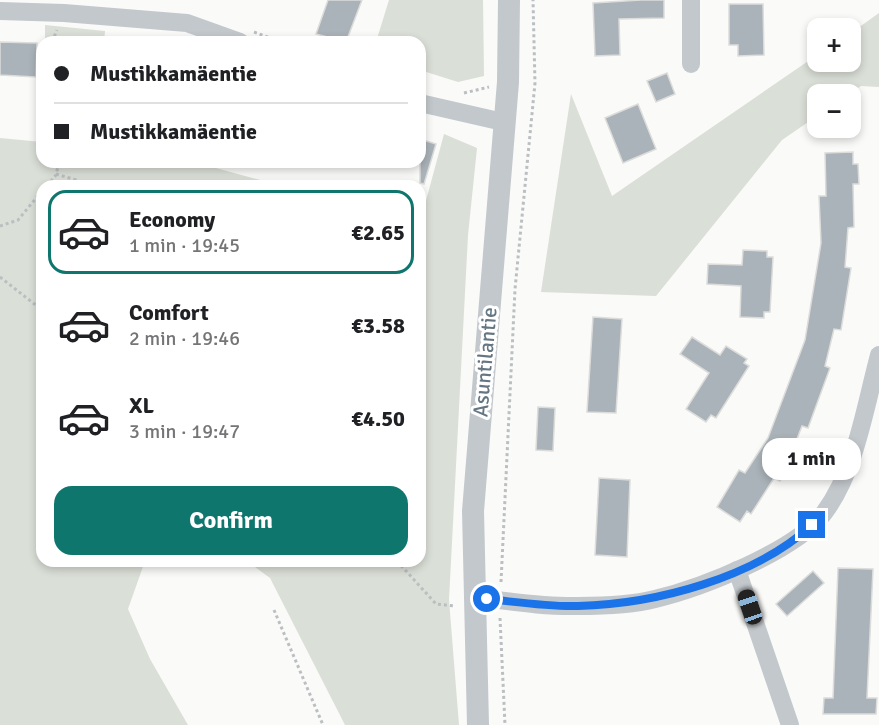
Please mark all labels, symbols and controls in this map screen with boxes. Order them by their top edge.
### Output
map controls [807,18,861,138]
button: + [807,18,861,72]
text: Mustikkamäentie [90,60,257,87]
button: − [807,84,861,138]
text: Mustikkamäentie [90,118,257,145]
icon: car [57,205,111,259]
text: Economy [129,206,215,233]
text: €2.65 [351,219,405,246]
text: 1 min · 19:45 [129,233,240,258]
icon: car [57,298,111,352]
text: Comfort [129,299,209,326]
street label: Asuntilantie [467,306,503,418]
text: €3.58 [351,312,405,339]
text: 2 min · 19:46 [129,326,240,351]
icon: car [57,391,111,445]
text: XL [129,392,154,419]
text: €4.50 [351,405,405,432]
text: 3 min · 19:47 [129,419,240,444]
callout: 1 min [762,438,862,480]
text: 1 min [787,446,836,471]
button: Confirm [54,486,408,555]
route end [798,511,825,538]
route start [473,585,500,612]
car [736,587,764,627]

